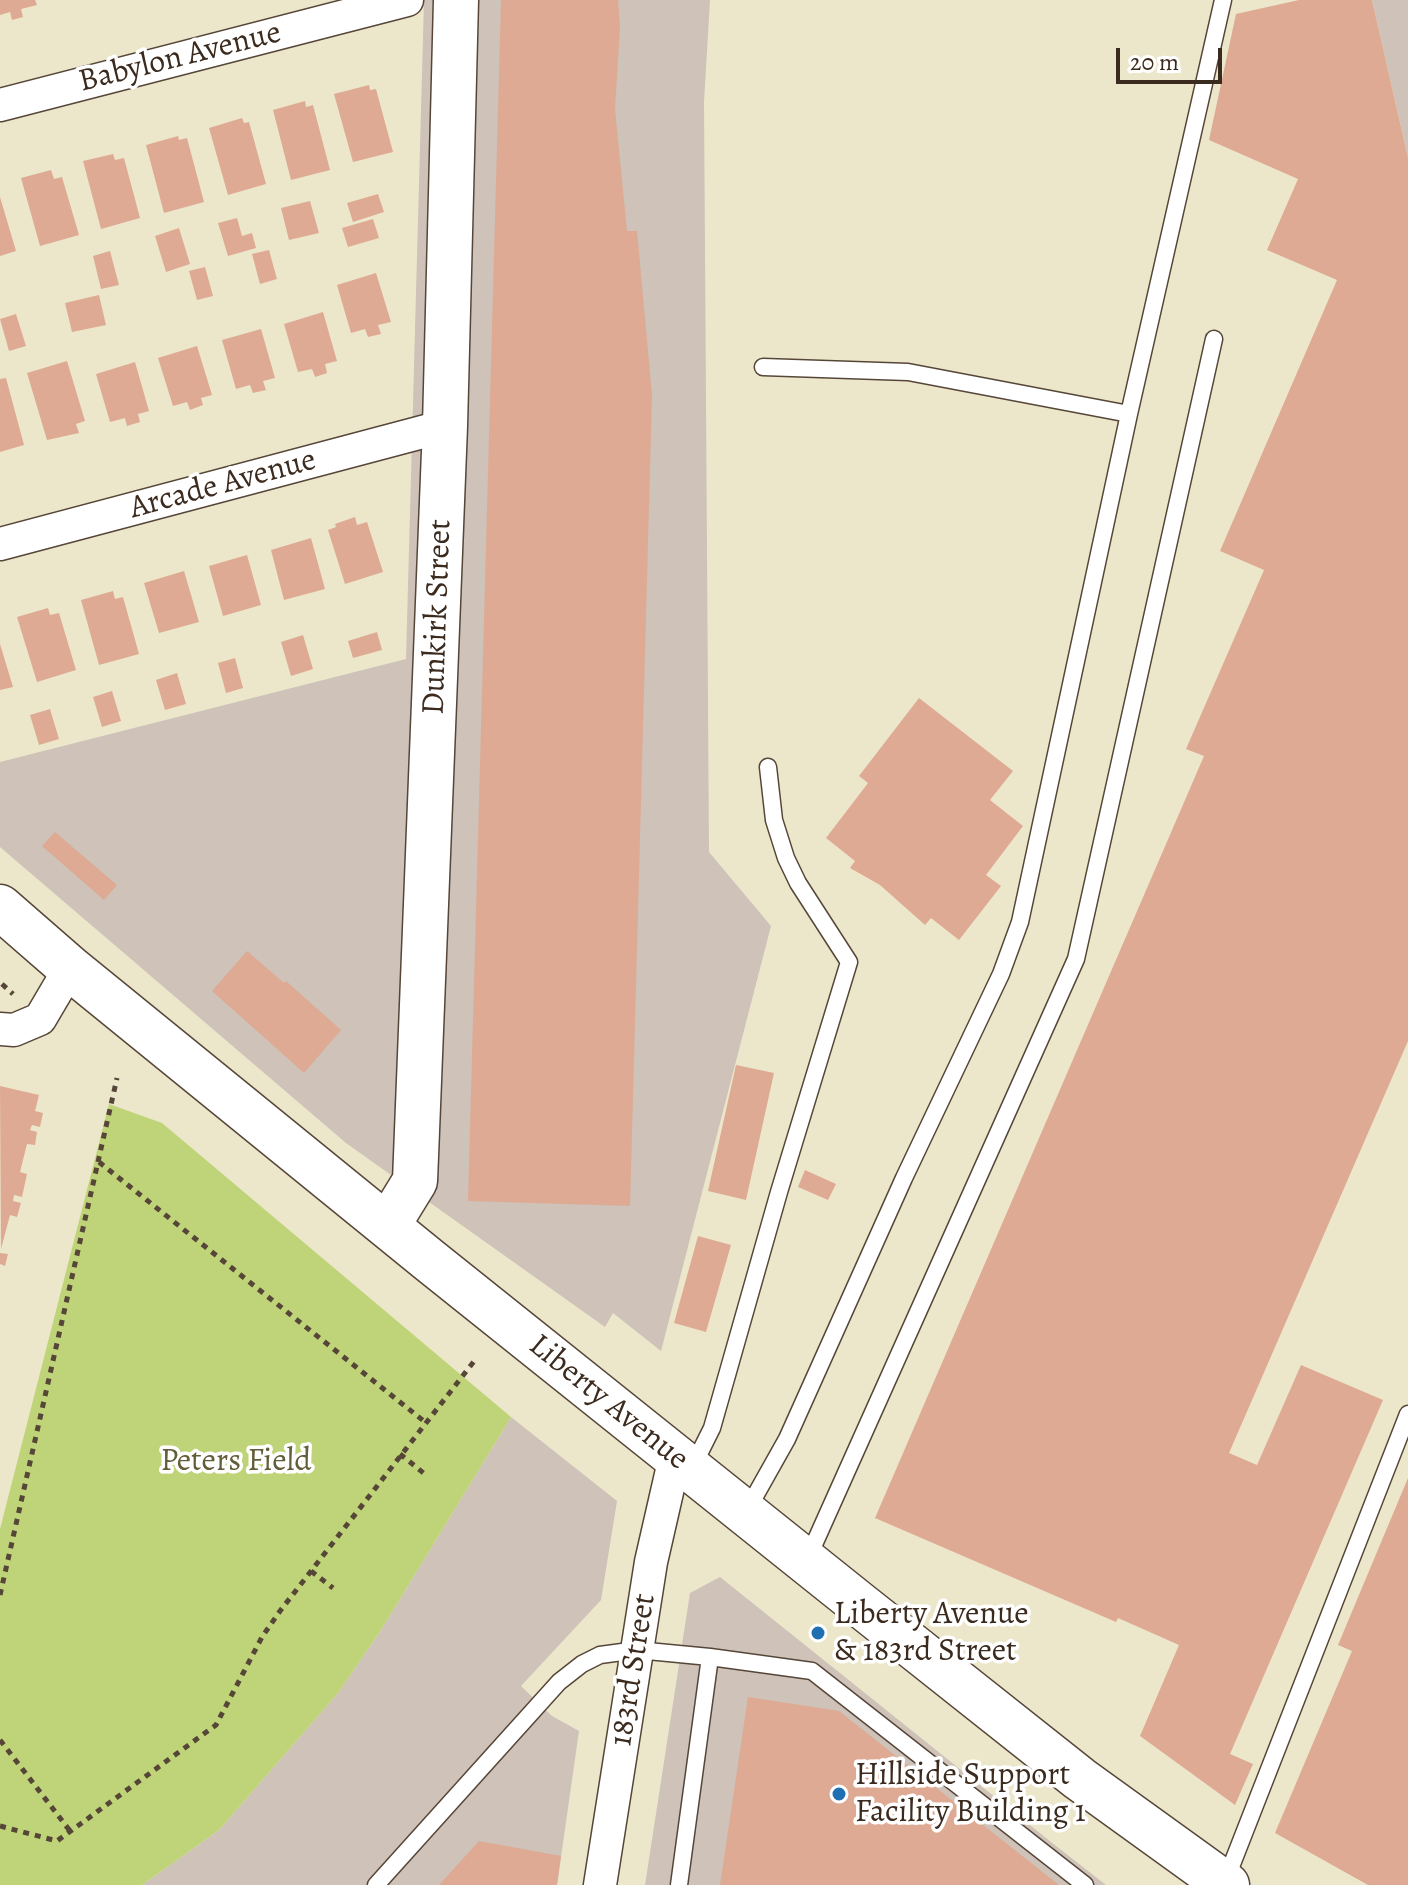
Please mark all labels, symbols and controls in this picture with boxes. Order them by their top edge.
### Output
street label: Babylon Avenue [75,14,285,102]
scale bar [1120,32,1226,82]
text: 20 m [1130,46,1179,78]
street label: Arcade Avenue [126,442,320,528]
street label: Dunkirk Street [415,519,461,715]
street label: Liberty Avenue [520,1327,696,1479]
park label: Peters Field [161,1443,311,1481]
street label: 183rd Street [603,1591,665,1749]
place label: Liberty Avenue & 183rd Street [834,1596,1029,1671]
marker: Liberty Avenue & 183rd Street [809,1624,827,1642]
place label: Hillside Support Facility Building 1 [855,1757,1086,1832]
marker: Hillside Support Facility Building 1 [830,1785,848,1803]

